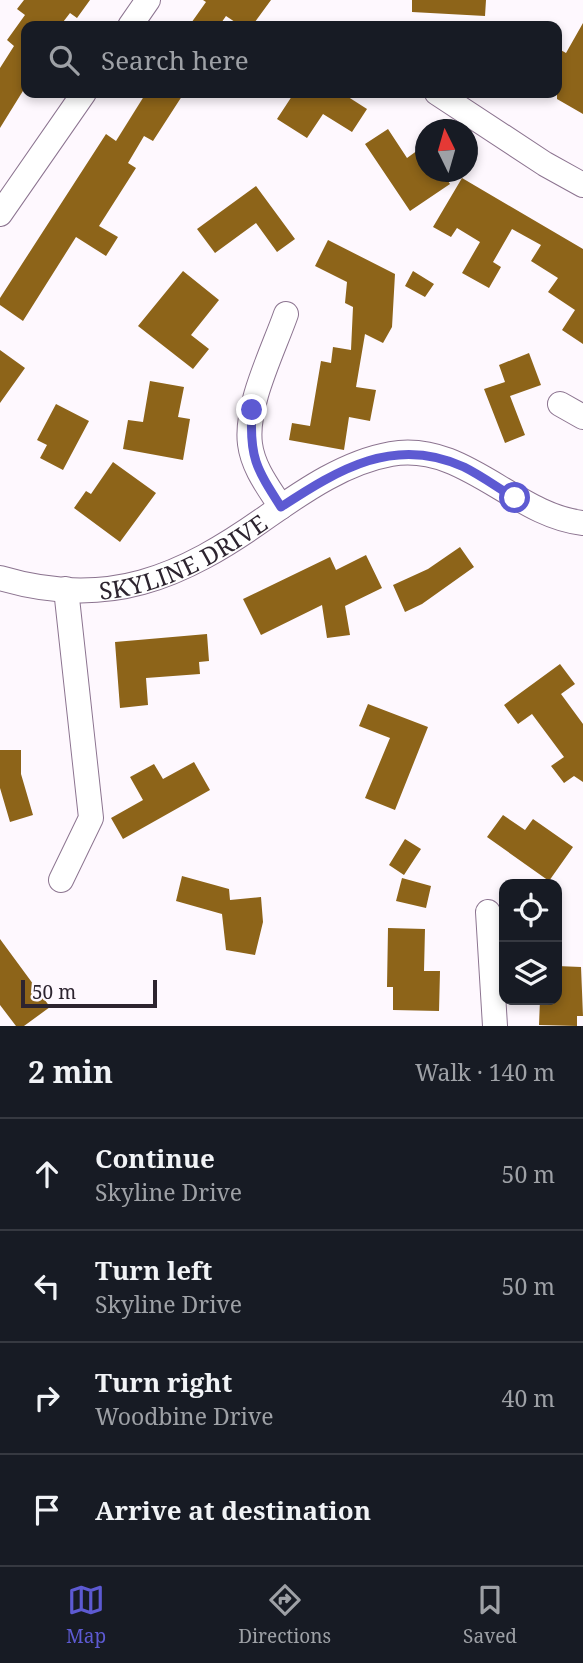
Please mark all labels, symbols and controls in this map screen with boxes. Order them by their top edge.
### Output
search box [21,21,562,98]
icon: search [45,41,83,79]
text: Search here [101,42,249,78]
north arrow [415,119,478,182]
route end [236,394,267,425]
route start [499,482,530,513]
street label: SKYLINE DRIVE [97,506,273,606]
map controls [499,879,562,1005]
button: locate [499,879,562,942]
button: layers [499,942,562,1005]
scale bar [21,977,158,1009]
text: 50 m [32,979,76,1005]
text: 2 min [28,1051,113,1092]
text: Walk · 140 m [415,1056,555,1088]
text: Continue [95,1140,215,1176]
icon: ahead [28,1155,66,1193]
text: 50 m [502,1158,555,1190]
text: Skyline Drive [95,1176,242,1208]
text: Turn left [95,1252,212,1288]
icon: left [28,1267,66,1305]
text: 50 m [502,1270,555,1302]
text: Skyline Drive [95,1288,242,1320]
text: Turn right [95,1364,232,1400]
icon: right [28,1379,66,1417]
text: 40 m [502,1382,555,1414]
text: Woodbine Drive [95,1400,274,1432]
icon: arrive [28,1491,66,1529]
text: Arrive at destination [95,1492,371,1528]
tab: Map [66,1581,106,1649]
tab: Directions [238,1581,331,1649]
tab: Saved [463,1581,517,1649]

